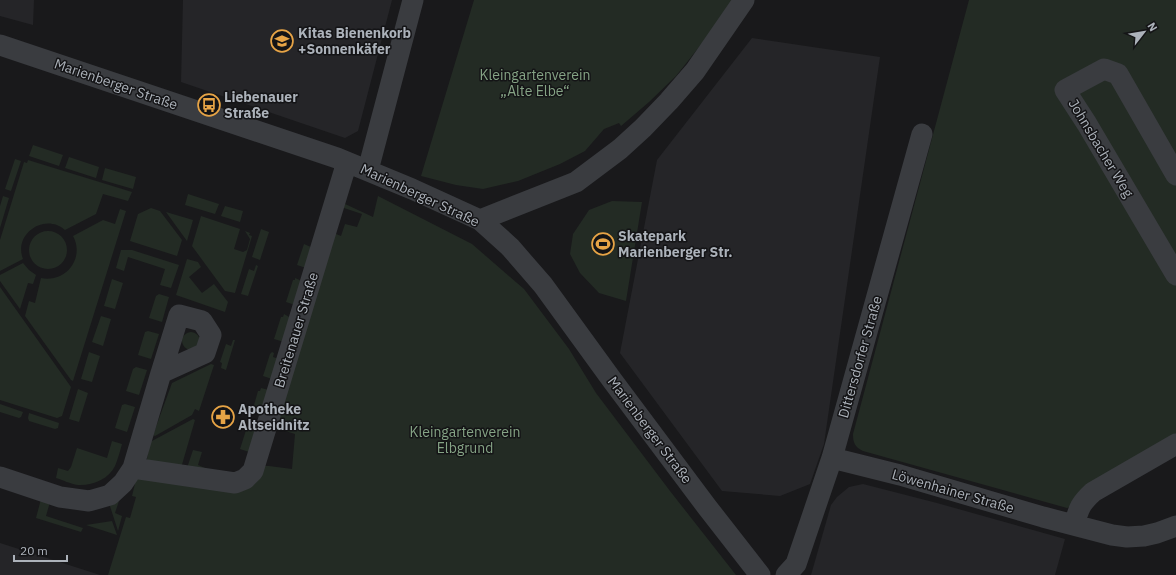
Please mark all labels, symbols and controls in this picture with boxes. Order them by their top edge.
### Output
north arrow [1124,12,1164,52]
text: N [1145,20,1161,34]
place label: Kitas Bienenkorb +Sonnenkäfer [298,24,411,58]
school or university icon: Kitas Bienenkorb +Sonnenkäfer [269,28,295,54]
street label: Marienberger Straße [52,54,180,114]
park label: Kleingartenverein „Alte Elbe“ [480,66,590,100]
place label: Liebenauer Straße [224,88,298,122]
bus stop icon: Liebenauer Straße [196,92,222,118]
street label: Johnsbacher Weg [1065,95,1138,201]
street label: Marienberger Straße [358,159,483,231]
place label: Skatepark Marienberger Str. [618,227,733,261]
sports icon: Skatepark Marienberger Str. [590,231,616,257]
street label: Breitenauer Straße [270,270,322,390]
street label: Dittersdorfer Straße [834,294,886,420]
street label: Marienberger Straße [604,373,696,487]
place label: Apotheke Altseidnitz [238,400,310,434]
pharmacy icon: Apotheke Altseidnitz [210,404,236,430]
park label: Kleingartenverein Elbgrund [410,423,520,457]
street label: Löwenhainer Straße [890,465,1016,517]
scale bar [14,537,67,563]
text: 20 m [20,543,48,558]

